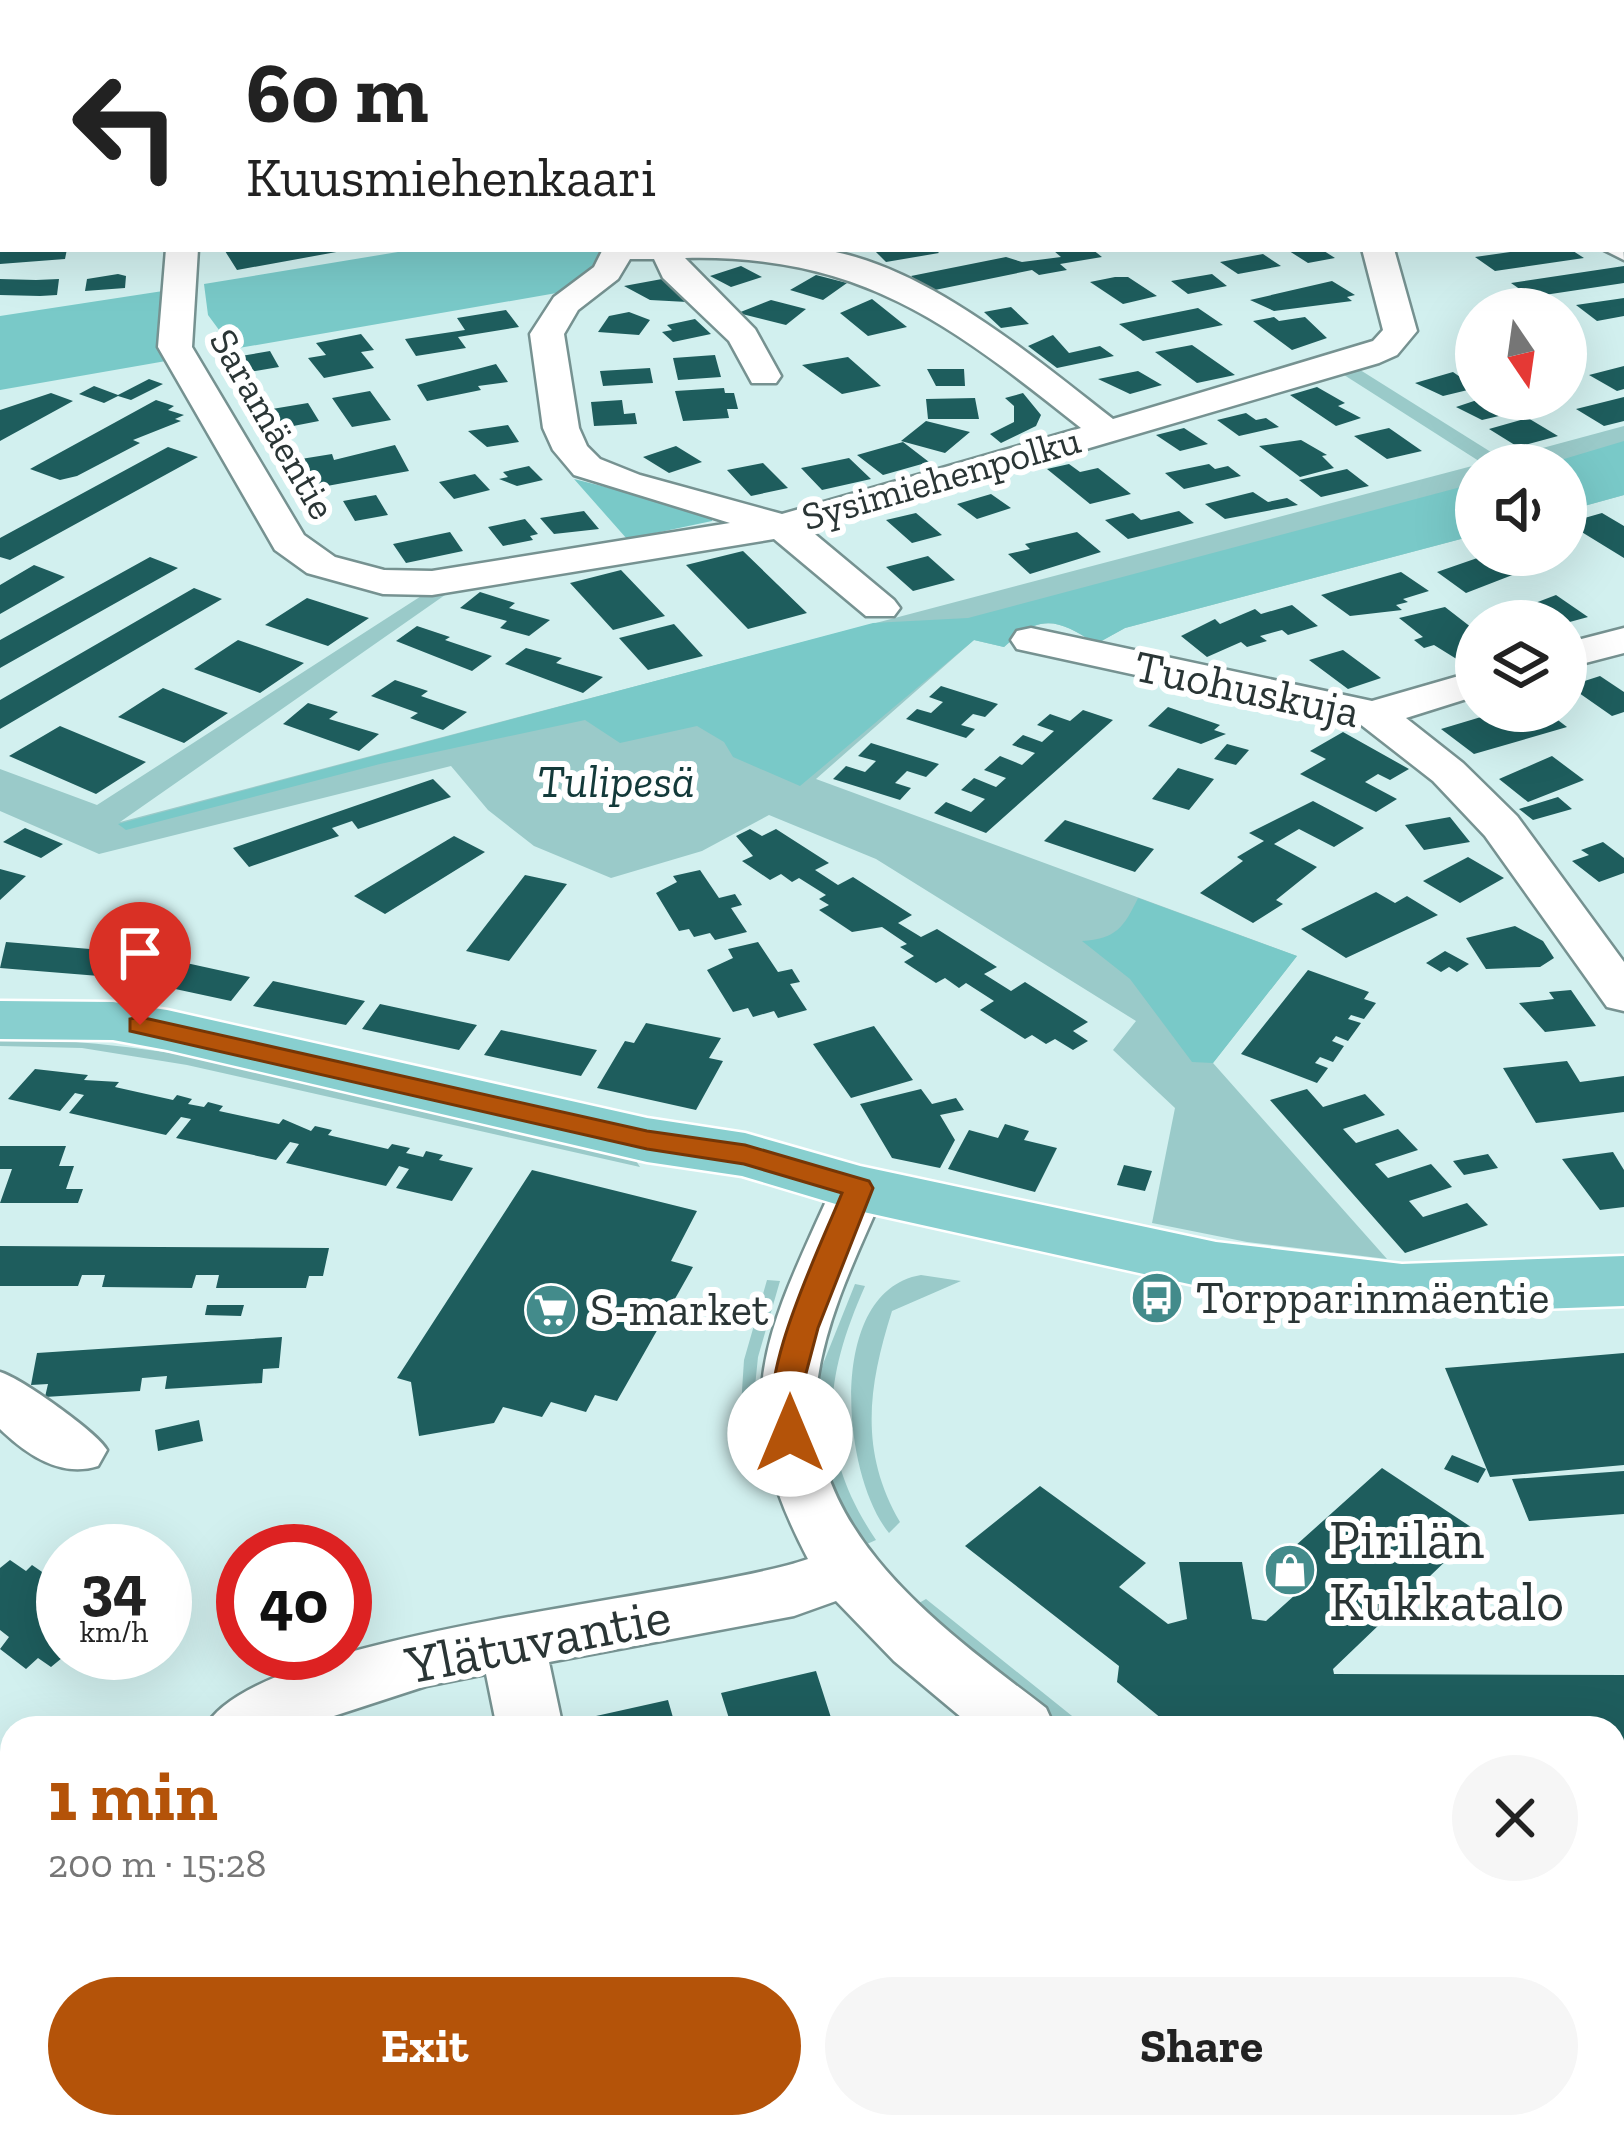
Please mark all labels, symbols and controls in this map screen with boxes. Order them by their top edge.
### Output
text: 60 m [246,43,429,144]
icon: left [48,48,204,204]
text: Kuusmiehenkaari [246,145,656,210]
north arrow [1455,288,1587,420]
map controls [1455,288,1587,732]
street label: Saramäentie [200,321,346,527]
street label: Sysimiehenpolku [796,416,1086,540]
button: sound [1455,444,1587,576]
button: layers [1455,600,1587,732]
street label: Tuohuskuja [1130,639,1364,739]
park label: Tulipesä [537,755,695,809]
pin [89,902,191,1025]
icon: arrive [107,920,173,986]
bus stop icon: Torpparinmäentie [1129,1270,1185,1326]
place label: Torpparinmäentie [1196,1271,1549,1325]
supermarket icon: S-market [523,1282,579,1338]
place label: S-market [590,1283,769,1337]
position arrow [727,1371,853,1497]
place label: Pirilän Kukkatalo [1329,1507,1564,1634]
speed limit sign: 40 [216,1524,372,1680]
shop icon: Pirilän Kukkatalo [1262,1542,1318,1598]
text: 34 [81,1551,147,1623]
street label: Ylätuvantie [399,1583,676,1698]
text: km/h [80,1614,148,1650]
text: 1 min [48,1752,218,1838]
button: close [1452,1755,1578,1881]
text: 200 m · 15:28 [48,1840,267,1887]
button: Exit [48,1977,801,2115]
button: Share [825,1977,1578,2115]

